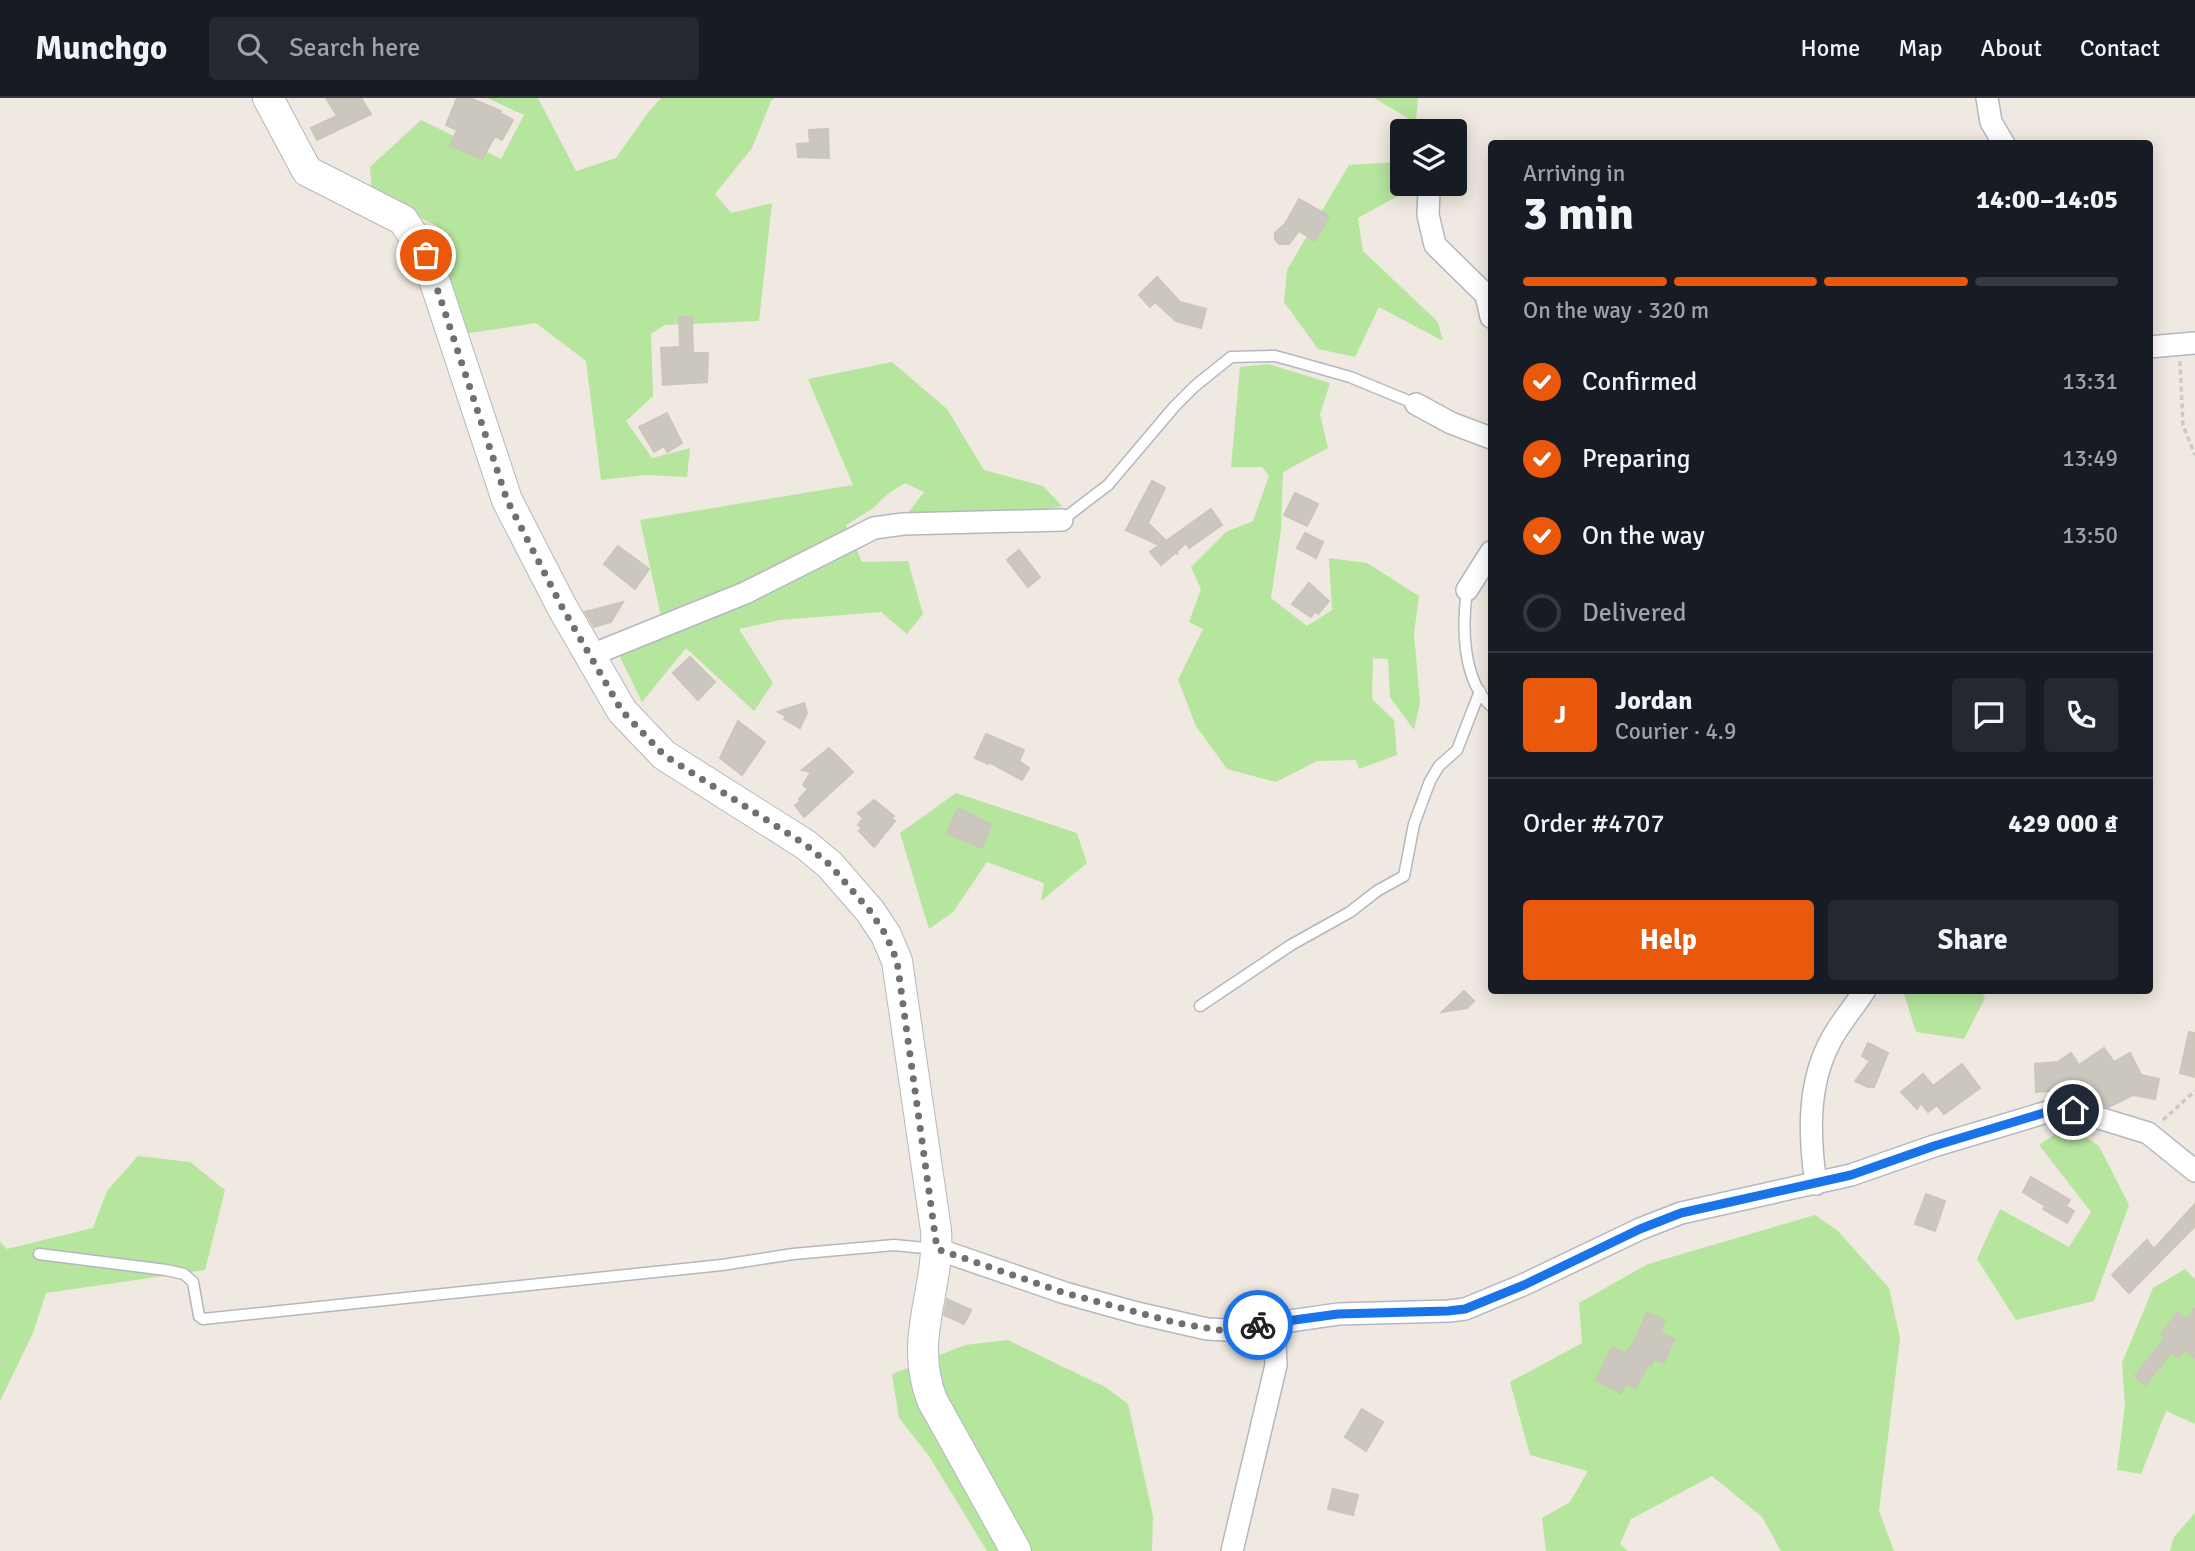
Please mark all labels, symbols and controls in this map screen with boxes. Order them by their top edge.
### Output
search box [209,17,699,80]
text: Munchgo [35,28,167,69]
icon: search [233,29,271,67]
text: Search here [289,32,420,64]
text: Home [1800,33,1860,63]
text: Map [1898,33,1943,63]
text: About [1981,33,2042,63]
text: Contact [2080,33,2160,63]
map controls [1390,119,1467,196]
button: layers [1390,119,1467,196]
text: Arriving in [1523,159,1625,188]
text: 14:00–14:05 [1976,184,2118,216]
text: 3 min [1523,186,1634,242]
pin [396,225,456,285]
icon: bag [407,236,445,274]
text: On the way · 320 m [1523,296,1709,325]
icon: check [1523,363,1561,401]
text: Confirmed [1582,366,1697,398]
text: 13:31 [2062,367,2118,396]
icon: check [1523,440,1561,478]
text: Preparing [1582,443,1690,475]
text: 13:49 [2062,444,2118,473]
icon: check [1523,517,1561,555]
text: On the way [1582,520,1705,552]
text: 13:50 [2062,521,2118,550]
text: Delivered [1582,597,1687,629]
button: chat [1952,678,2026,752]
button: phone [2044,678,2118,752]
text: Jordan [1615,685,1692,717]
text: J [1554,699,1566,731]
text: Courier · 4.9 [1615,717,1736,746]
text: Order #4707 [1523,808,1664,840]
text: 429 000 ₫ [2008,808,2118,840]
button: Help [1523,900,1814,980]
button: Share [1828,900,2118,980]
pin [2043,1080,2103,1140]
icon: home [2054,1091,2092,1129]
courier [1223,1290,1293,1360]
icon: bike [1239,1306,1277,1344]

